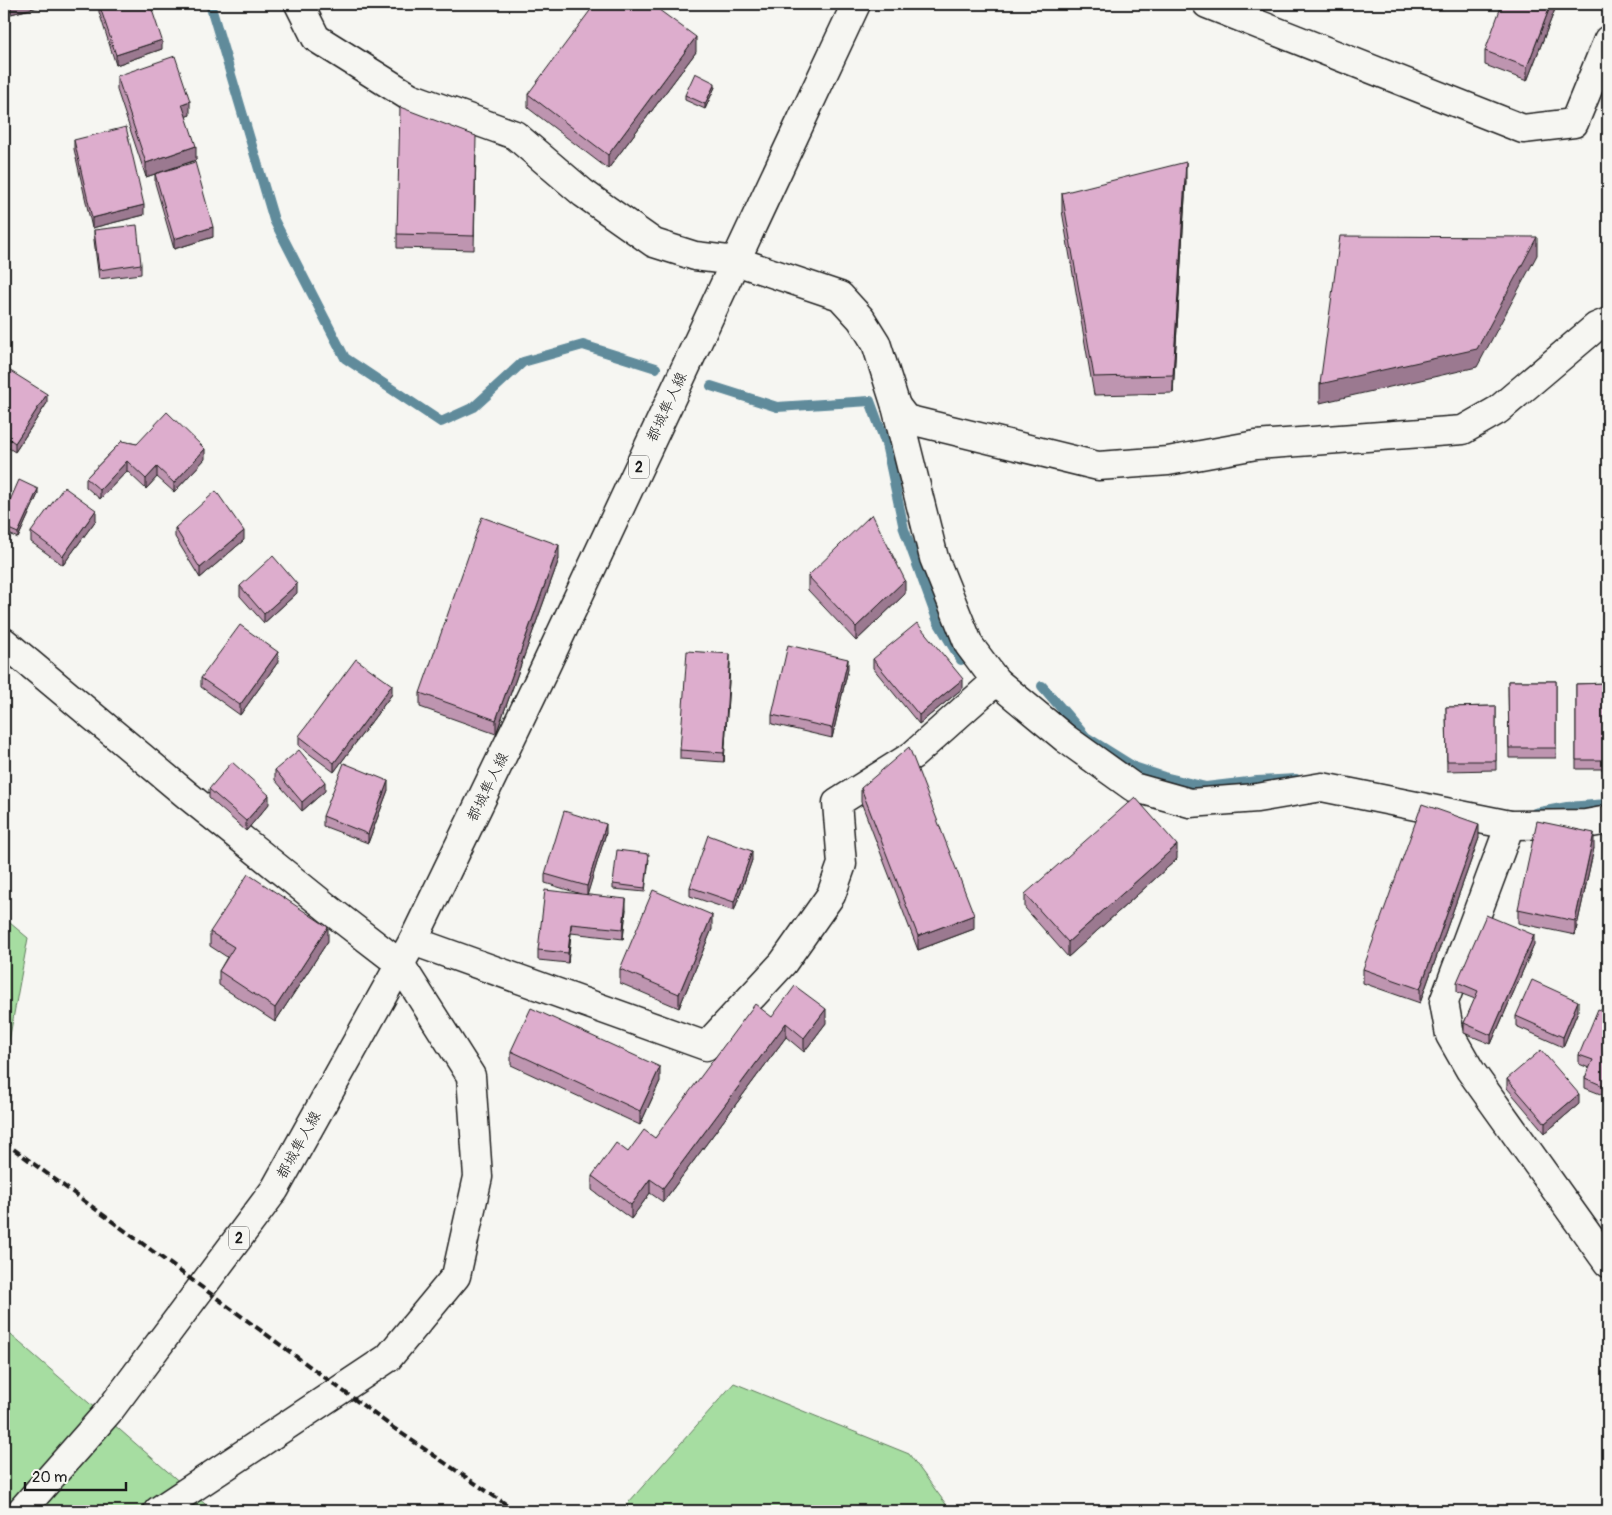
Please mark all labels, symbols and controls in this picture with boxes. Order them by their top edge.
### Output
street label: 都城隼人線 [643,369,691,445]
road number: 2 [629,456,649,478]
street label: 都城隼人線 [463,749,513,825]
street label: 都城隼人線 [273,1108,325,1182]
road number: 2 [229,1226,249,1250]
scale bar [25,1460,126,1492]
text: 20 m [32,1468,67,1487]

